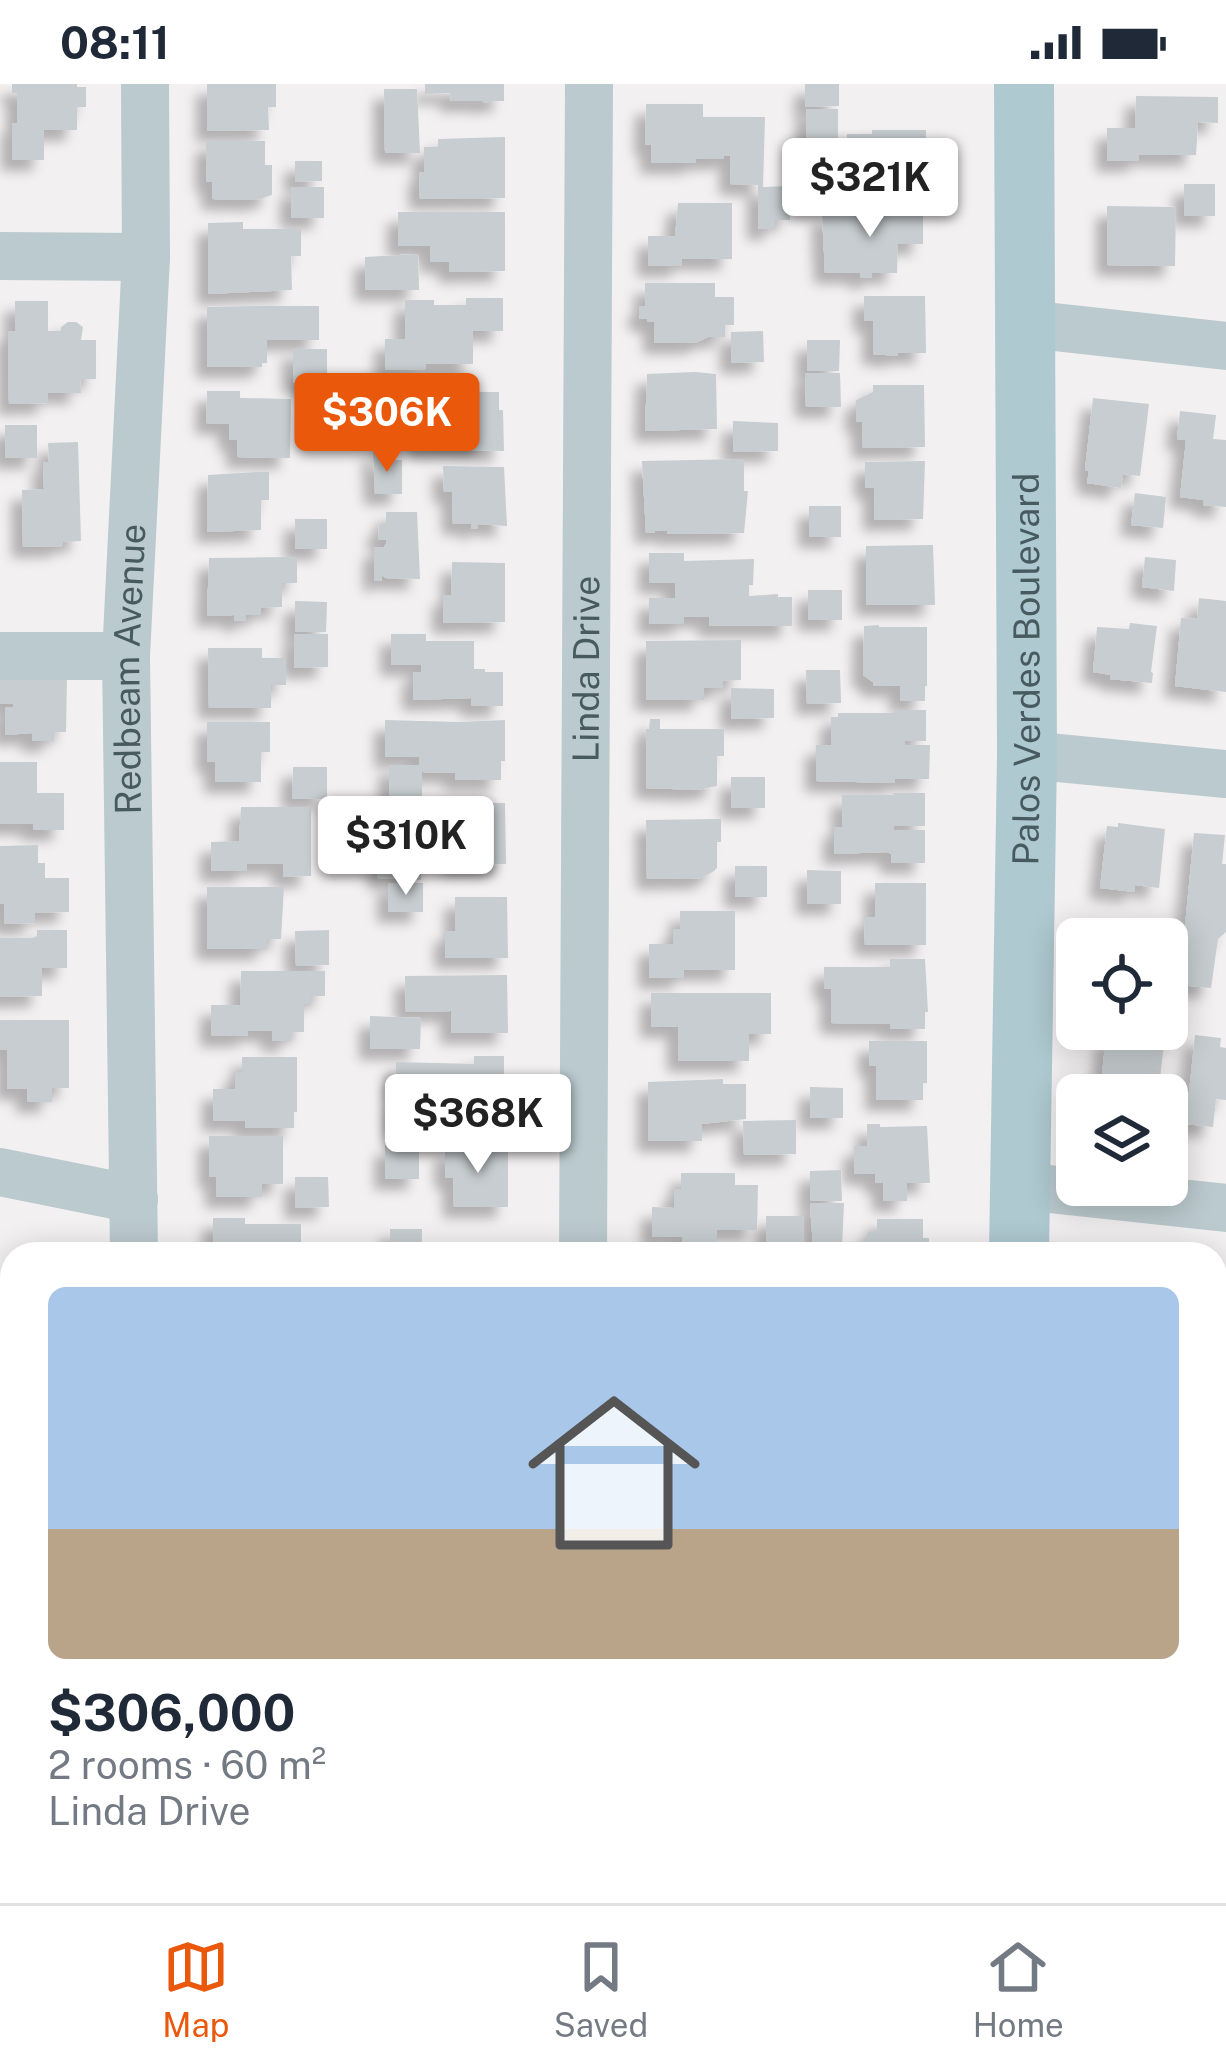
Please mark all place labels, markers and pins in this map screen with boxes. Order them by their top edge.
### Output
pin: $321K [786,138,954,240]
pin: $306K [303,373,471,475]
pin: $310K [322,796,490,898]
pin: $368K [394,1074,562,1176]

